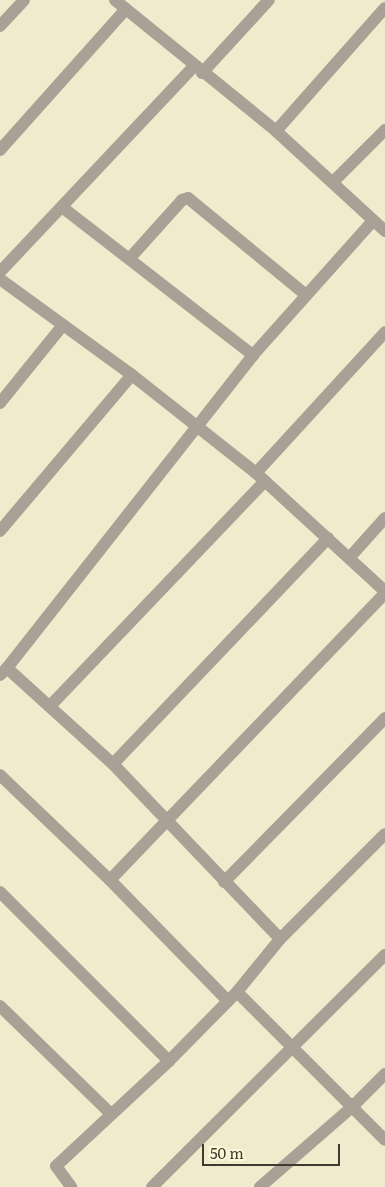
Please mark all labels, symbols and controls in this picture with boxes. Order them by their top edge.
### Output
scale bar [205,1134,342,1166]
text: 50 m [210,1141,244,1164]

